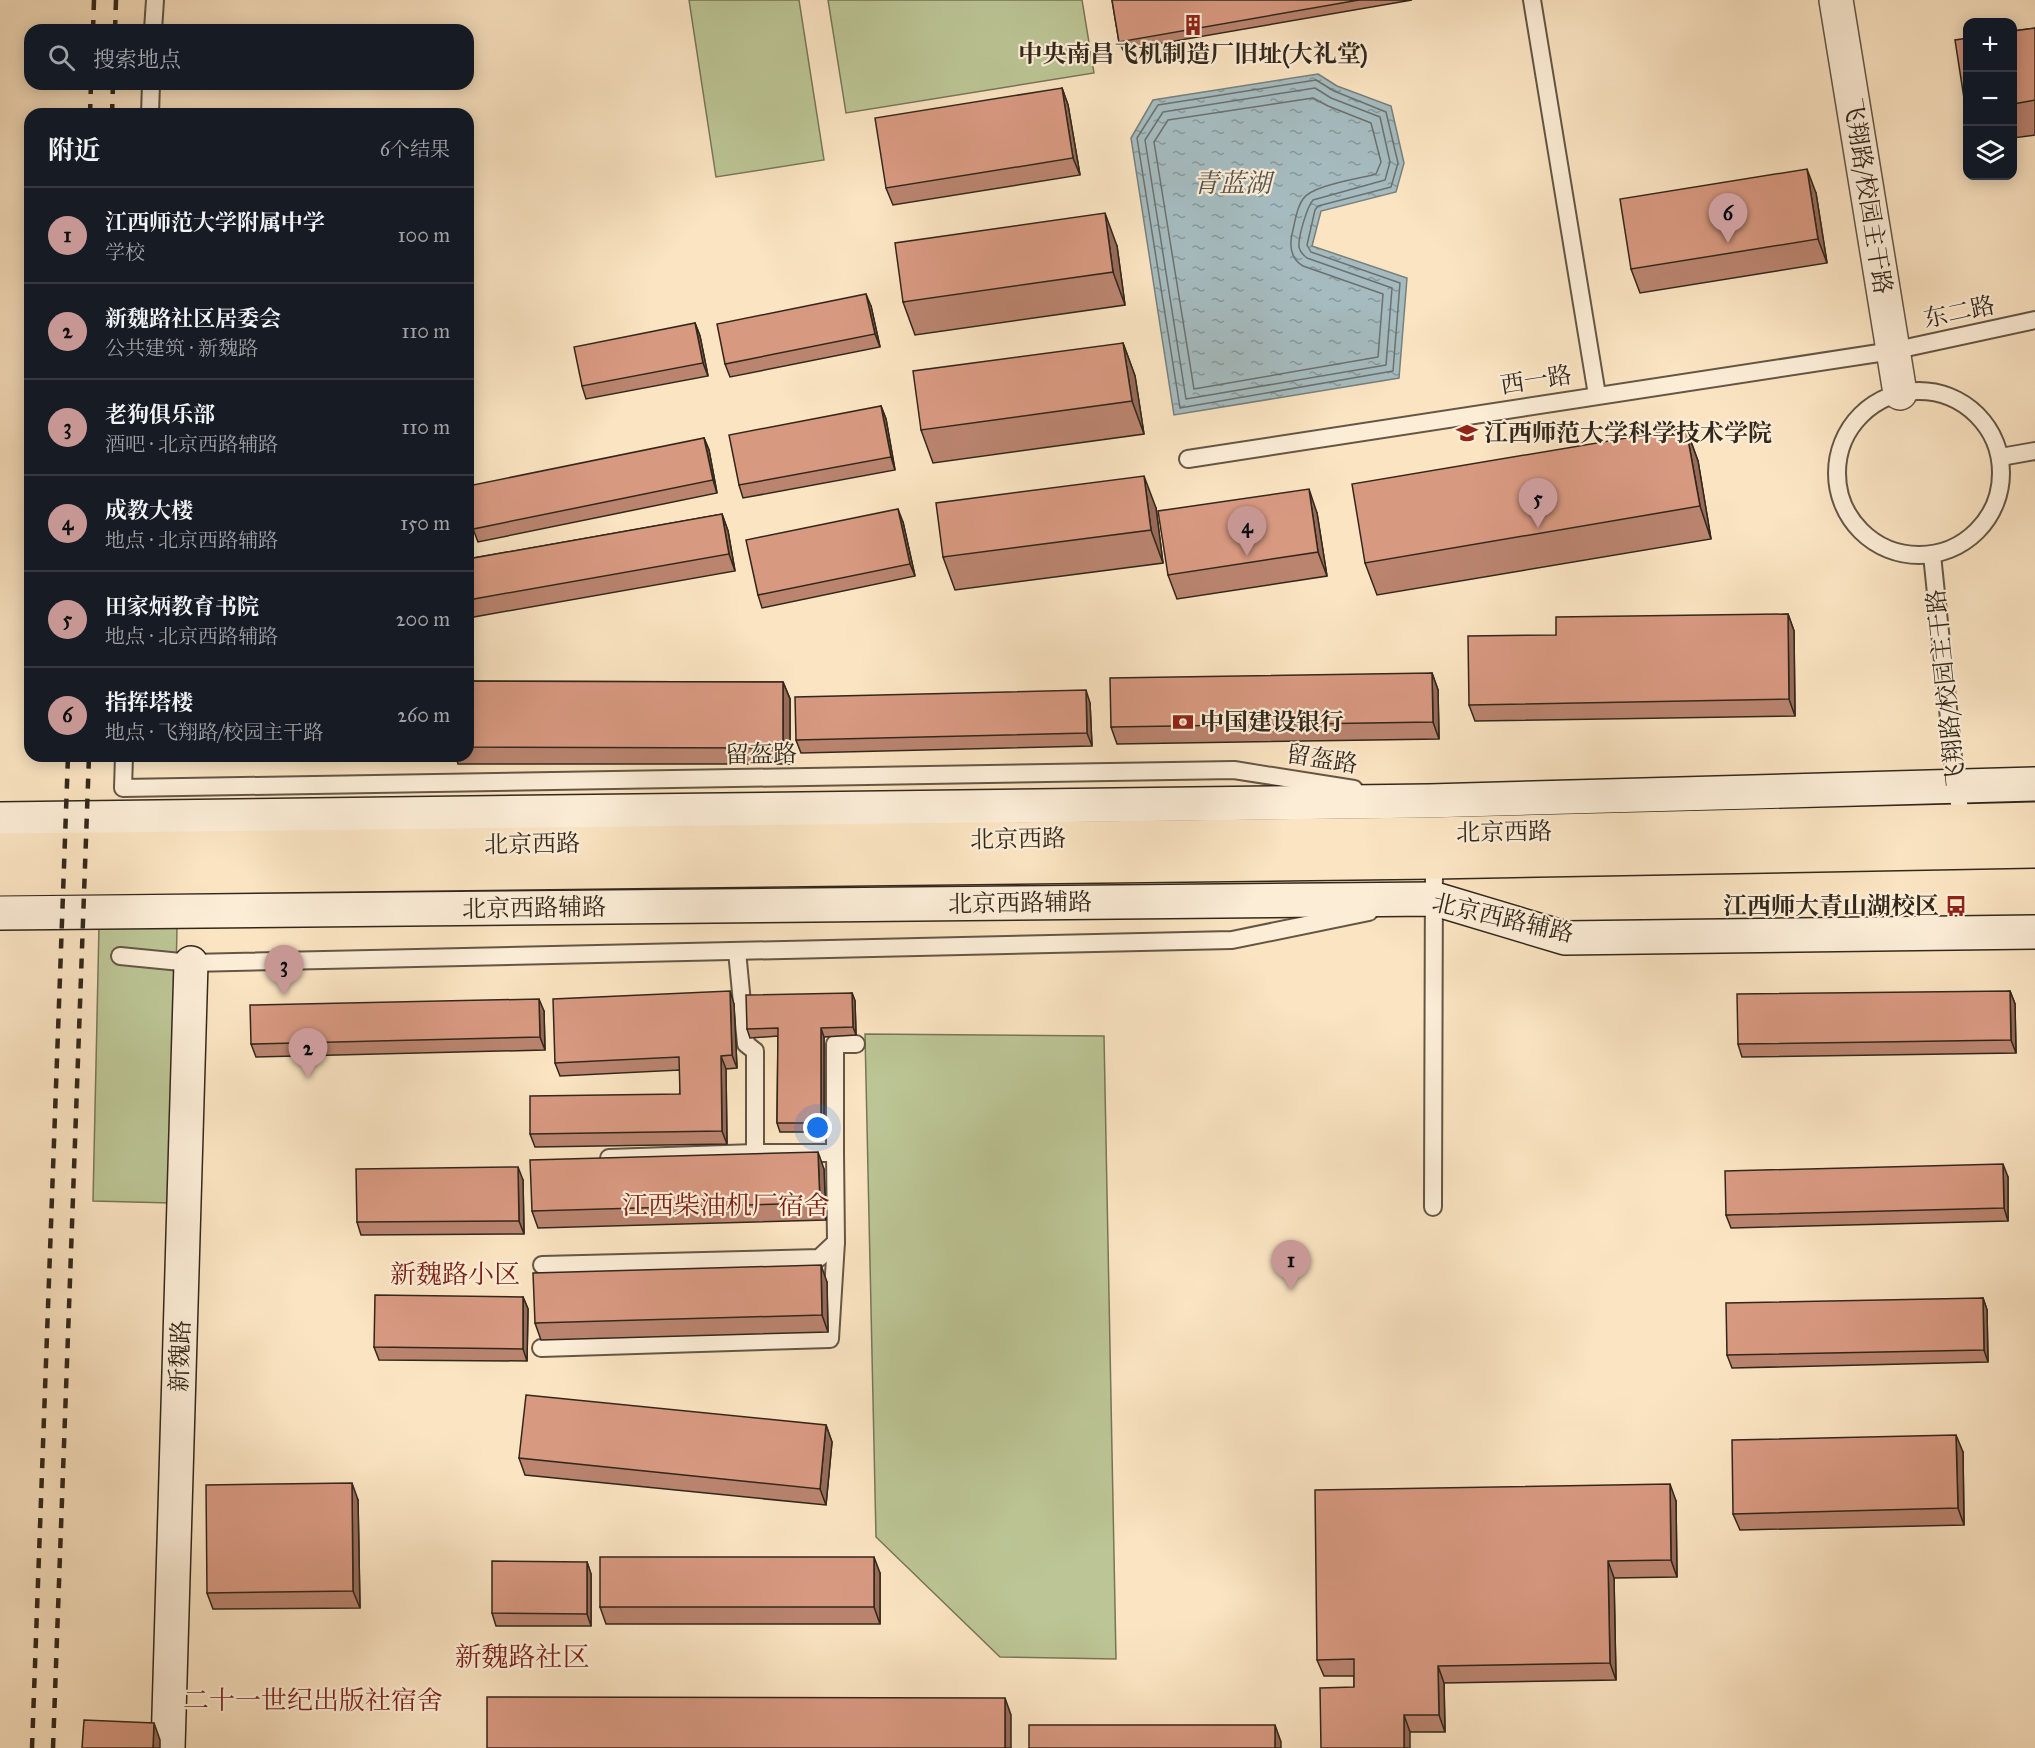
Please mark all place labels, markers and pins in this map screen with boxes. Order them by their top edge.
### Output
building icon: 中央南昌飞机制造厂旧址(大礼堂) [1181,13,1205,37]
place label: 中央南昌飞机制造厂旧址(大礼堂) [1018,39,1368,69]
pin: 6 [1708,194,1748,243]
place label: 江西师范大学科学技术学院 [1484,418,1772,448]
school or university icon: 江西师范大学科学技术学院 [1455,421,1479,445]
pin: 5 [1518,478,1558,528]
pin: 4 [1228,506,1266,556]
place label: 中国建设银行 [1200,707,1344,737]
bank icon: 中国建设银行 [1171,710,1195,734]
place label: 江西师大青山湖校区 [1723,891,1939,921]
bus stop icon: 江西师大青山湖校区 [1944,894,1968,918]
pin: 3 [264,946,304,995]
pin: 2 [288,1028,328,1078]
pin: 1 [1272,1240,1310,1290]

